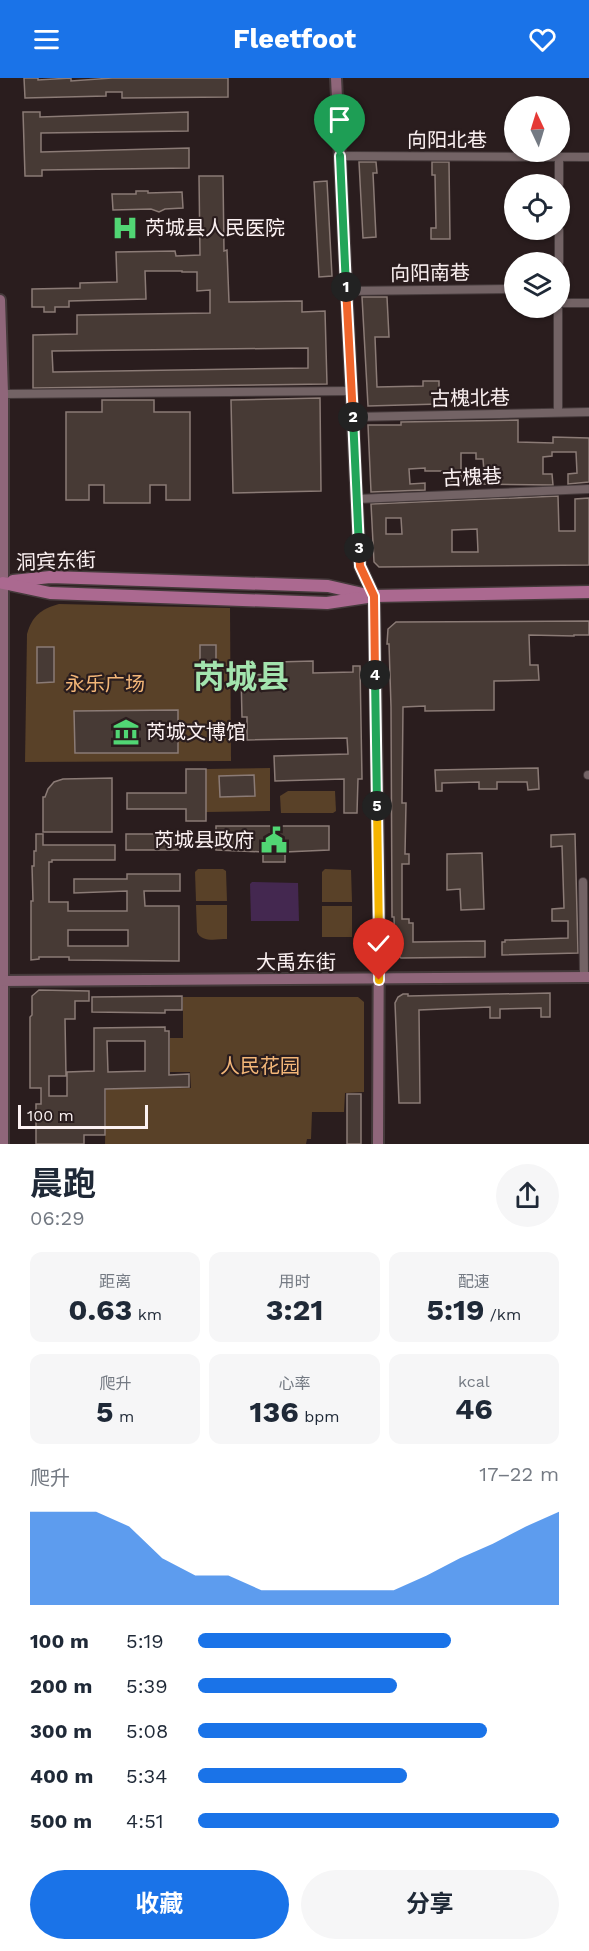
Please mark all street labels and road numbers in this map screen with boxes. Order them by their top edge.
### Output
street label: 向阳北巷 [407,128,487,152]
street label: 向阳南巷 [390,260,470,286]
street label: 古槐北巷 [430,385,510,411]
street label: 古槐巷 [441,463,503,491]
street label: 洞宾东街 [16,548,96,574]
street label: 大禹东街 [256,950,336,974]

